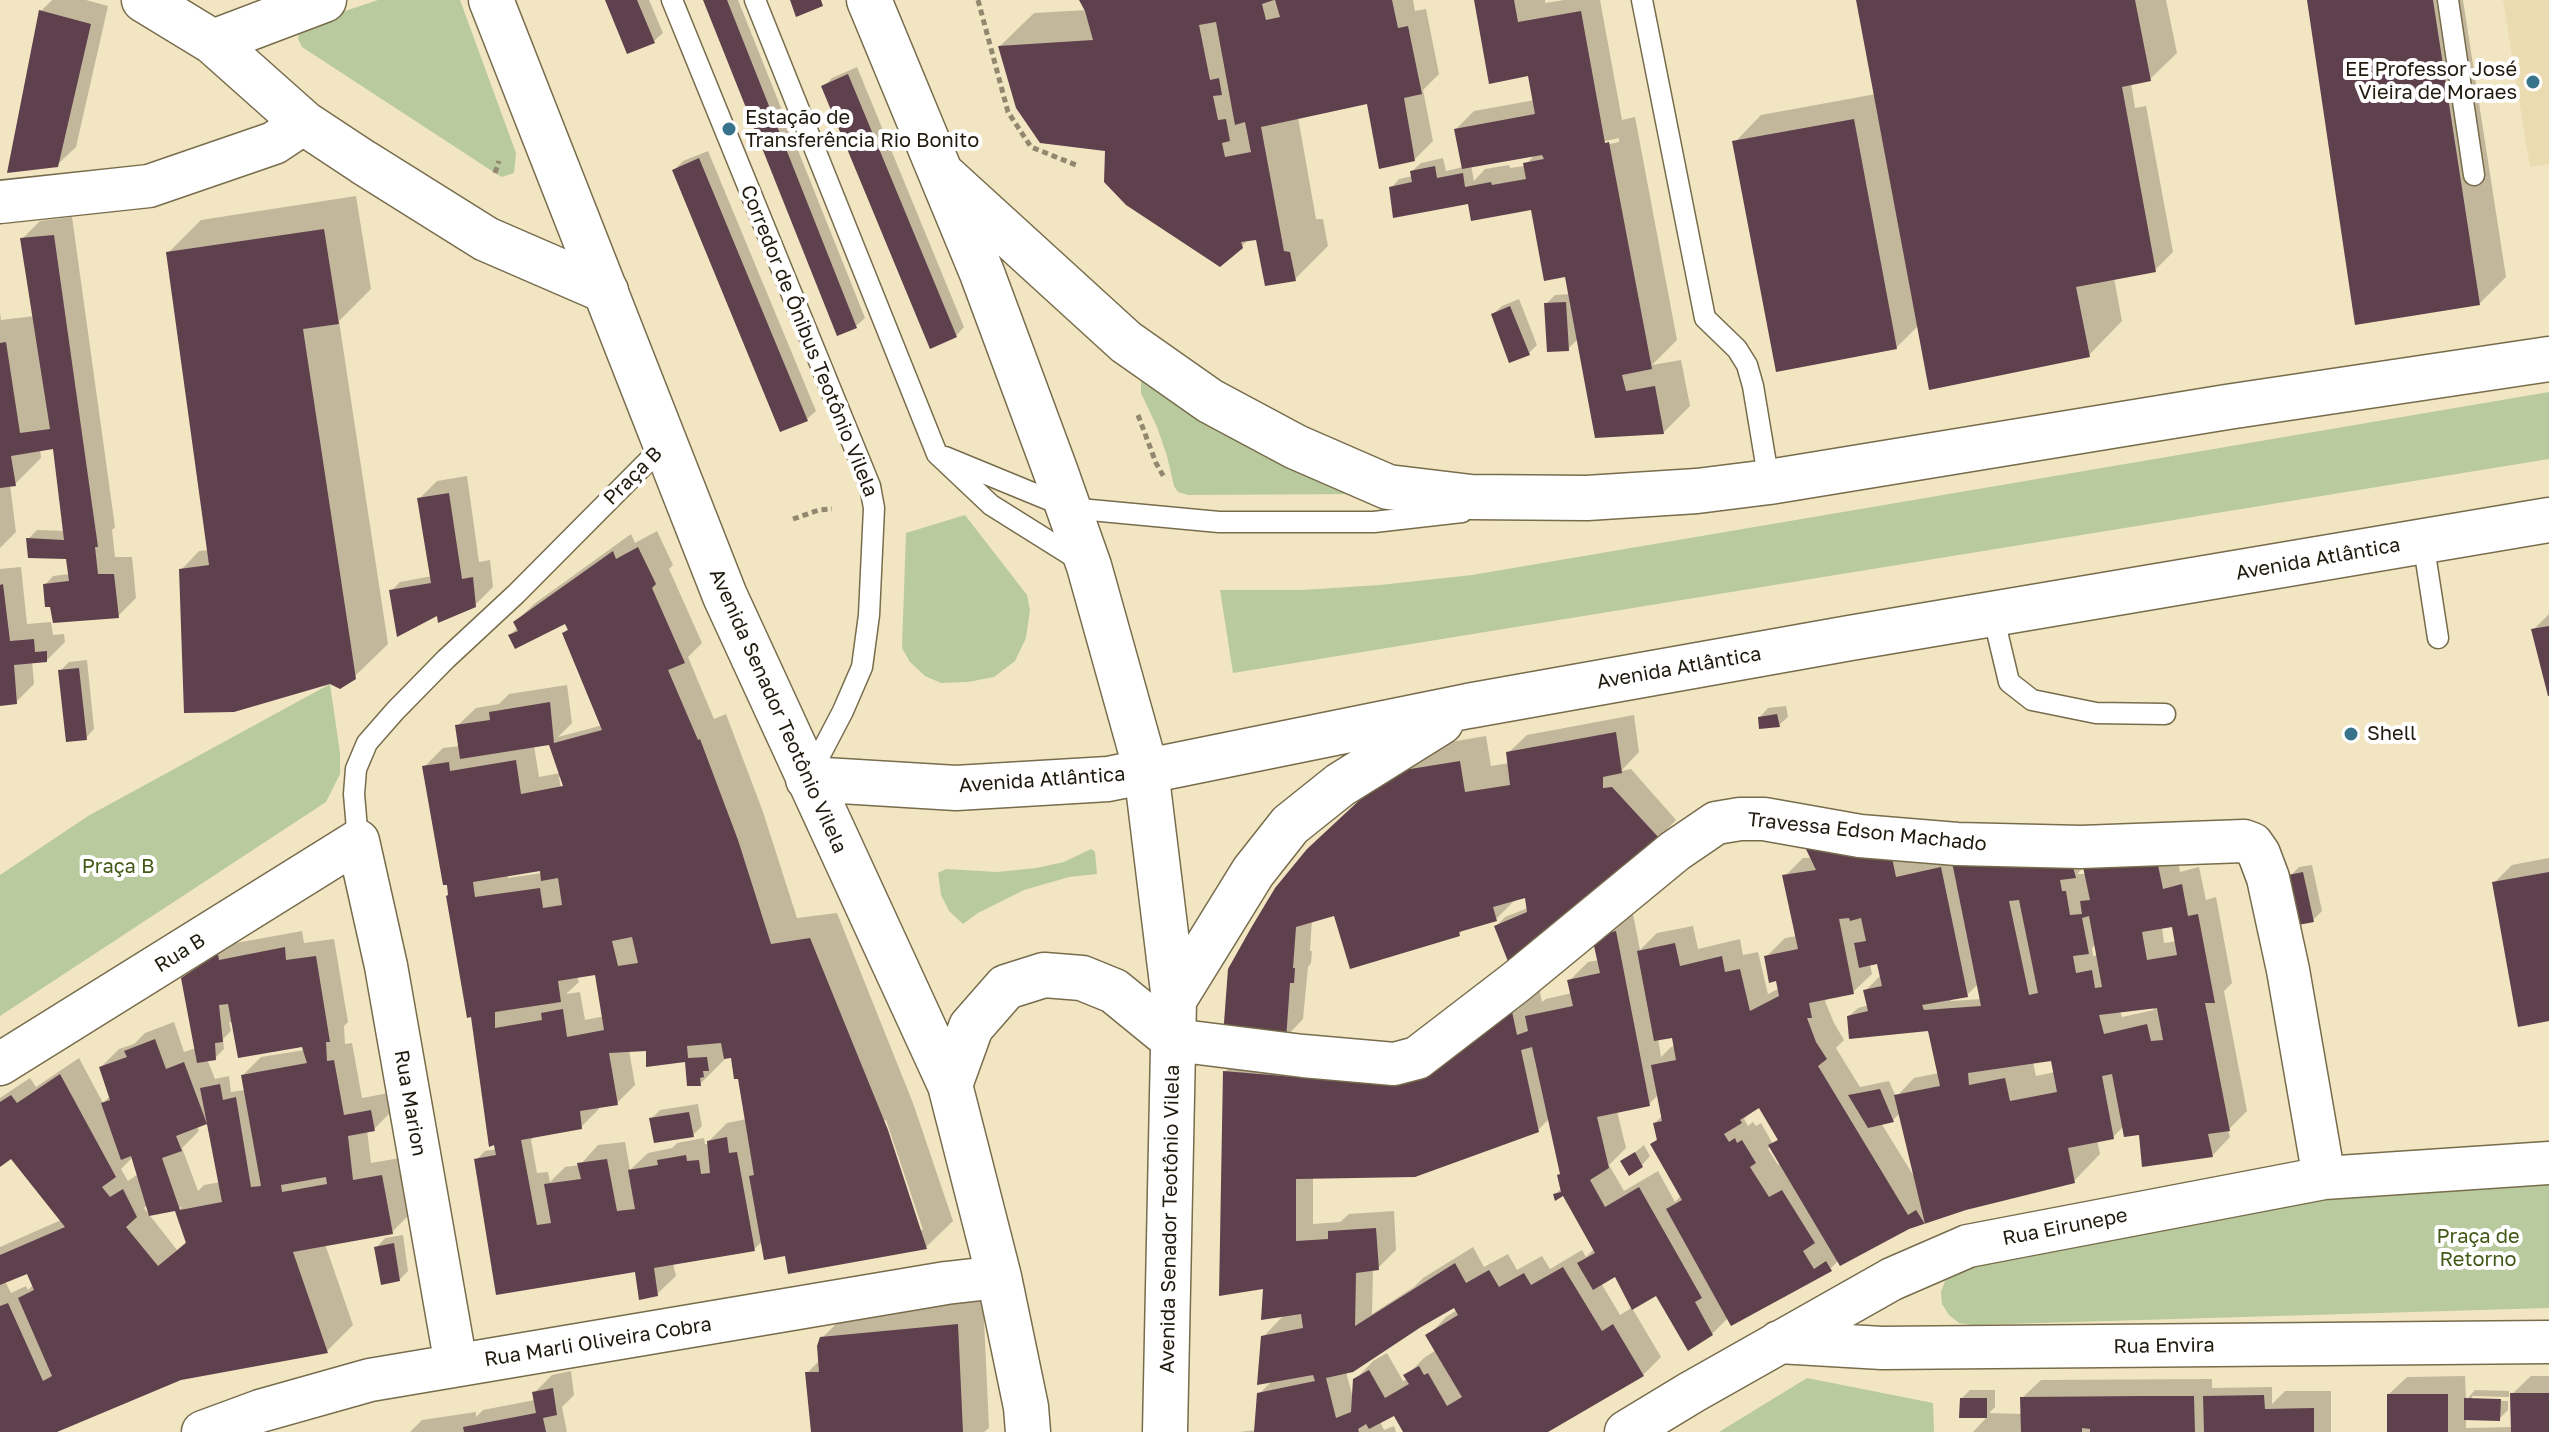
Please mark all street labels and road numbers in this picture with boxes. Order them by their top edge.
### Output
street label: Corredor de Ônibus Teotônio Vilela [735,182,883,500]
street label: Praça B [599,442,667,510]
street label: Avenida Atlântica [2234,533,2402,585]
street label: Avenida Senador Teotônio Vilela [704,565,852,857]
street label: Avenida Atlântica [1595,642,1763,694]
street label: Avenida Atlântica [958,762,1126,798]
street label: Travessa Edson Machado [1746,807,1988,857]
street label: Rua B [150,928,210,978]
street label: Rua Marion [389,1048,431,1158]
street label: Avenida Senador Teotônio Vilela [1155,1064,1185,1374]
street label: Rua Eirunepe [2000,1203,2130,1251]
street label: Rua Marli Oliveira Cobra [483,1312,713,1372]
street label: Rua Envira [2113,1333,2215,1359]

